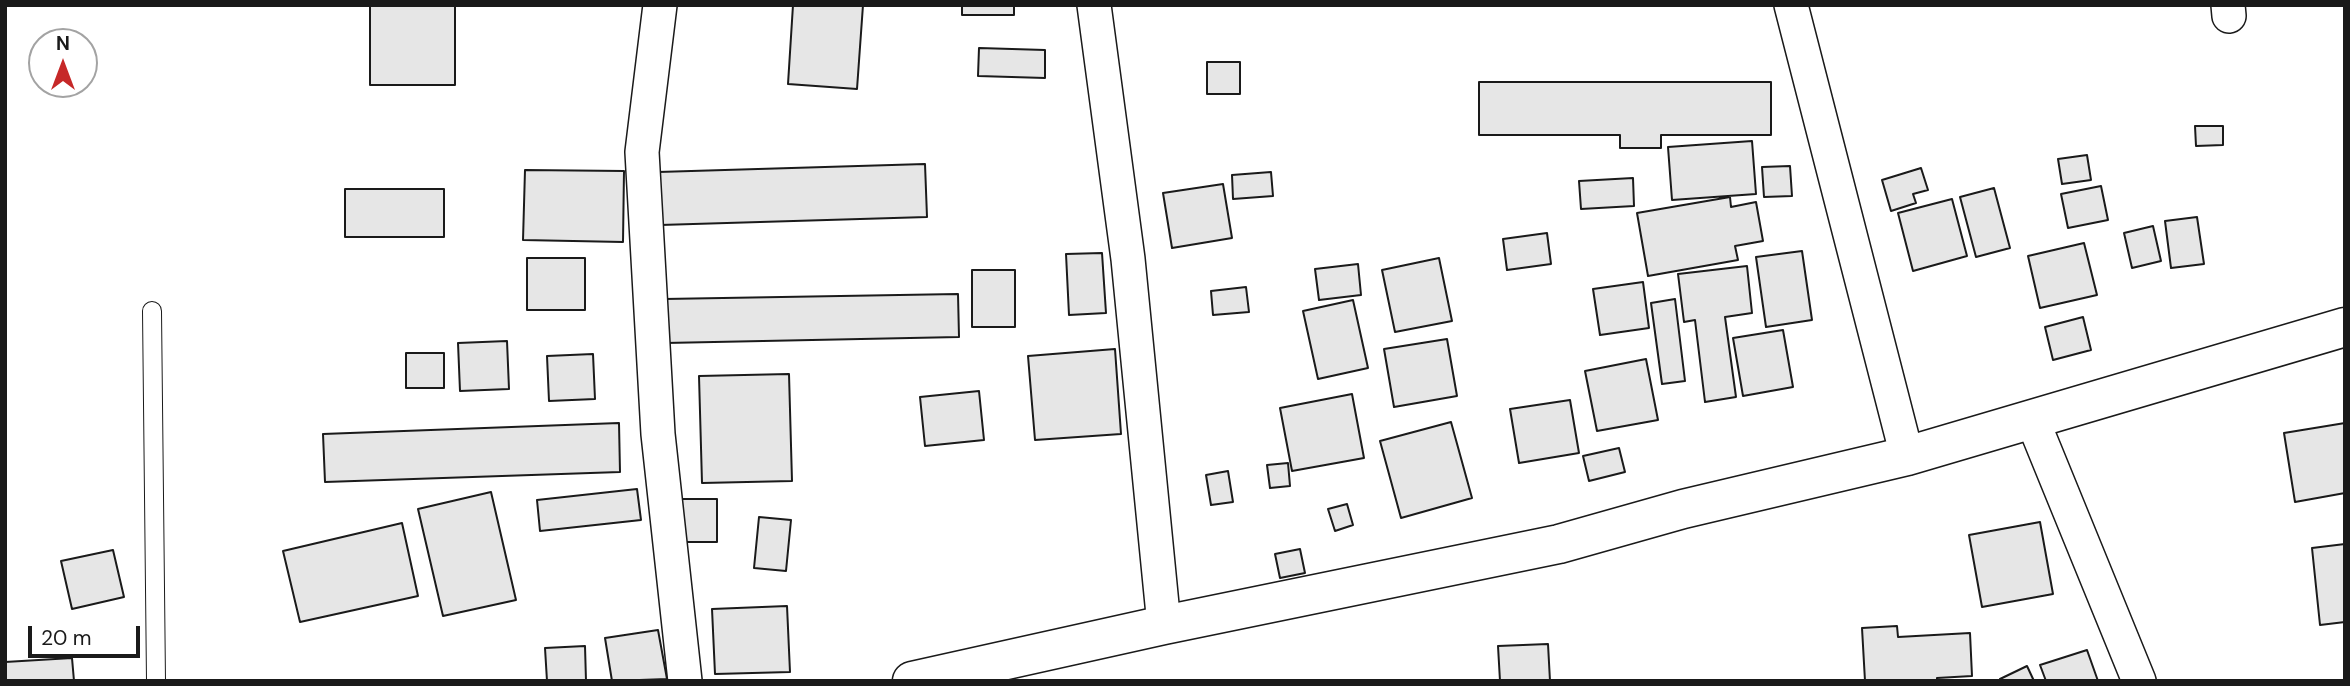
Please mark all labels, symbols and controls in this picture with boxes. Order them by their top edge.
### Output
north arrow [28,28,98,98]
text: N [56,31,70,56]
scale bar [32,612,144,656]
text: 20 m [41,624,92,652]

